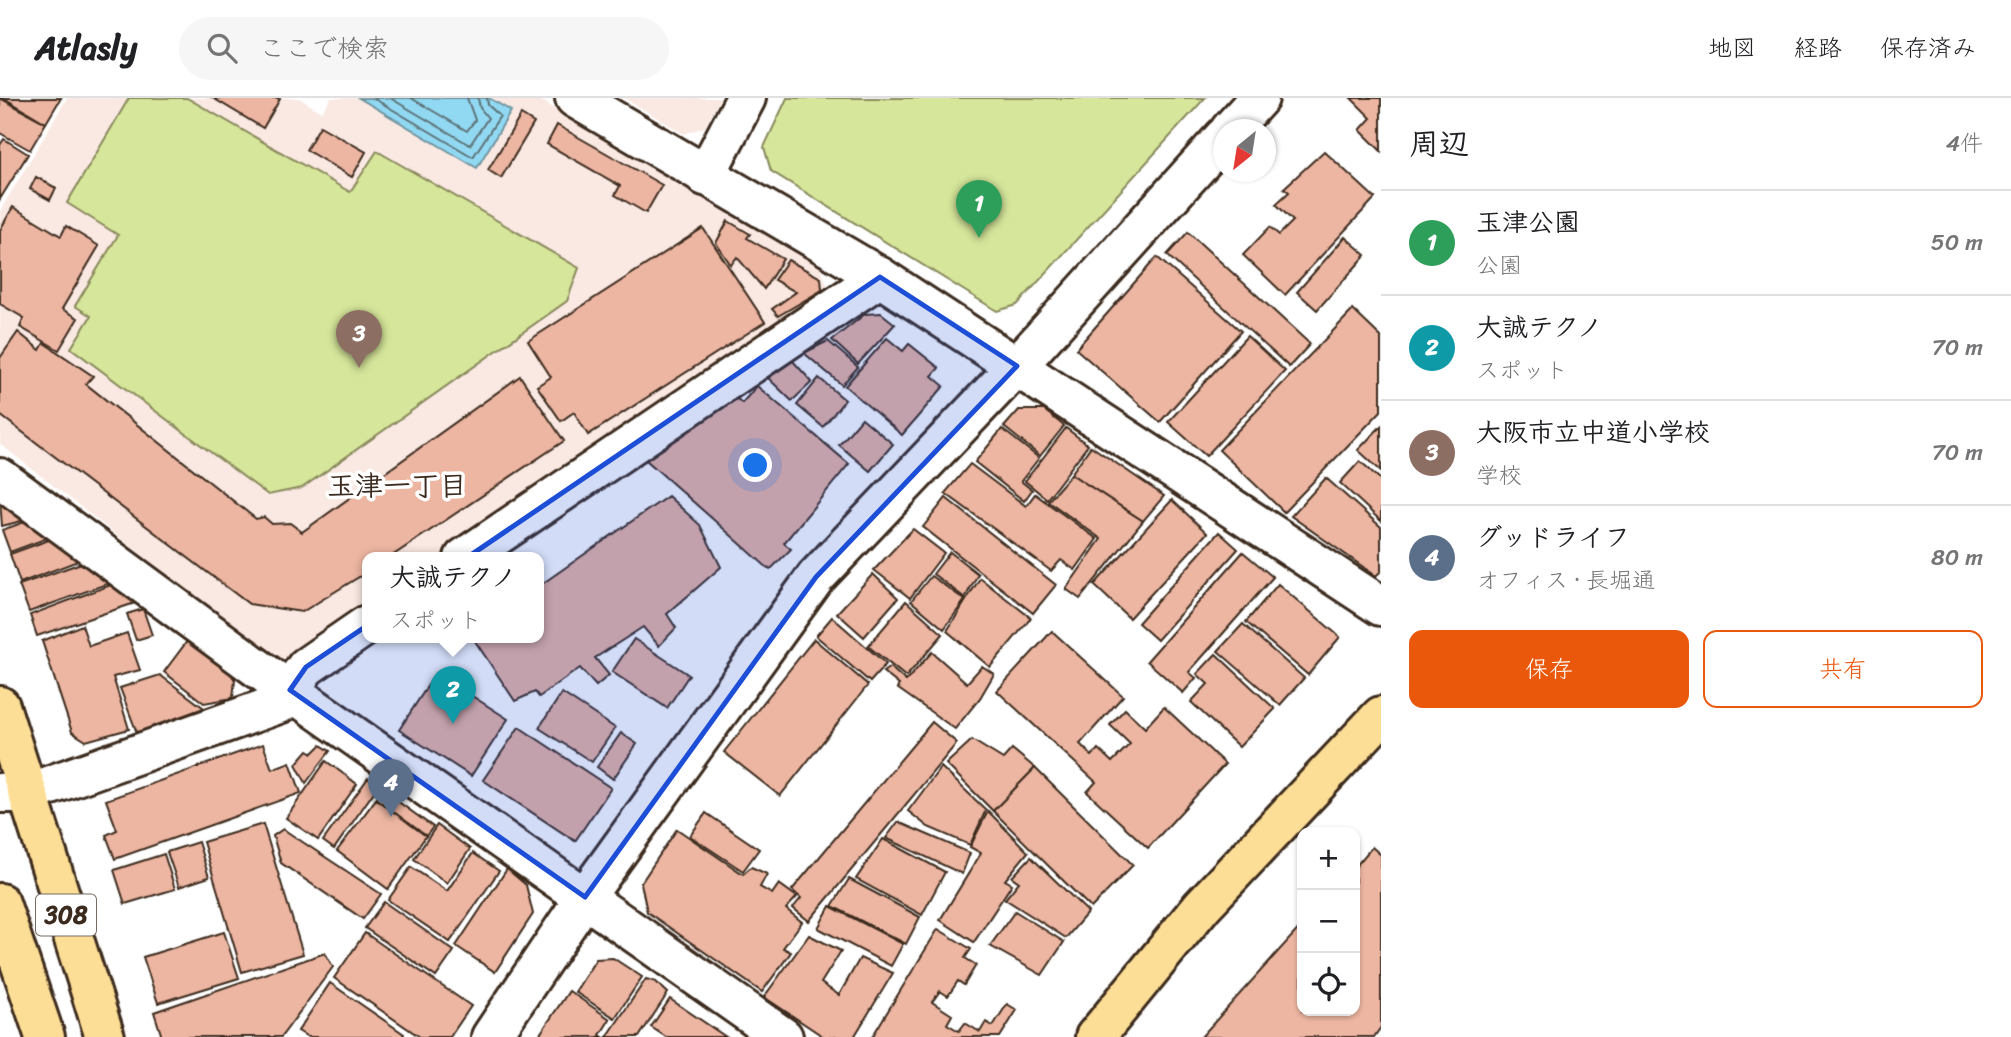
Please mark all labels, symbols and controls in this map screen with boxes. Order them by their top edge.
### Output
search box [179,17,669,80]
text: Atlasly [35,19,137,77]
text: ここで検索 [259,25,389,71]
text: 地図 [1708,27,1756,69]
text: 経路 [1794,27,1842,69]
text: 保存済み [1880,27,1976,69]
icon: search [203,29,241,67]
text: 周辺 [1409,117,1469,171]
north arrow [1213,119,1276,182]
text: 4件 [1946,123,1983,164]
pin: 1 [956,180,1002,238]
text: 玉津公園 [1476,199,1580,245]
text: 1 [1427,222,1437,263]
text: 50 m [1931,222,1983,263]
text: 公園 [1476,245,1522,286]
text: 大誠テクノ [1476,304,1602,350]
pin: 3 [336,310,382,368]
text: 2 [1425,327,1439,368]
text: 70 m [1932,327,1983,368]
text: スポット [1476,350,1568,391]
text: 大阪市立中道小学校 [1476,409,1710,455]
text: 3 [1426,432,1438,473]
text: 70 m [1932,432,1983,473]
your location [738,448,772,482]
text: 学校 [1476,455,1522,496]
district label: 玉津一丁目 [327,461,467,510]
text: グッドライフ [1476,514,1630,560]
text: 4 [1425,537,1439,578]
text: 80 m [1931,537,1983,578]
popup [362,552,544,643]
text: 大誠テクノ [390,554,516,600]
text: オフィス · 長堀通 [1476,560,1655,601]
text: スポット [390,600,482,641]
button: 保存 [1409,630,1689,708]
button: 共有 [1703,630,1983,708]
pin: 2 [430,666,476,724]
pin: 4 [368,759,414,817]
map controls [1297,827,1360,1016]
button: + [1297,827,1360,890]
button: − [1297,890,1360,953]
road number: 308 [36,894,96,936]
button: locate [1297,953,1360,1016]

